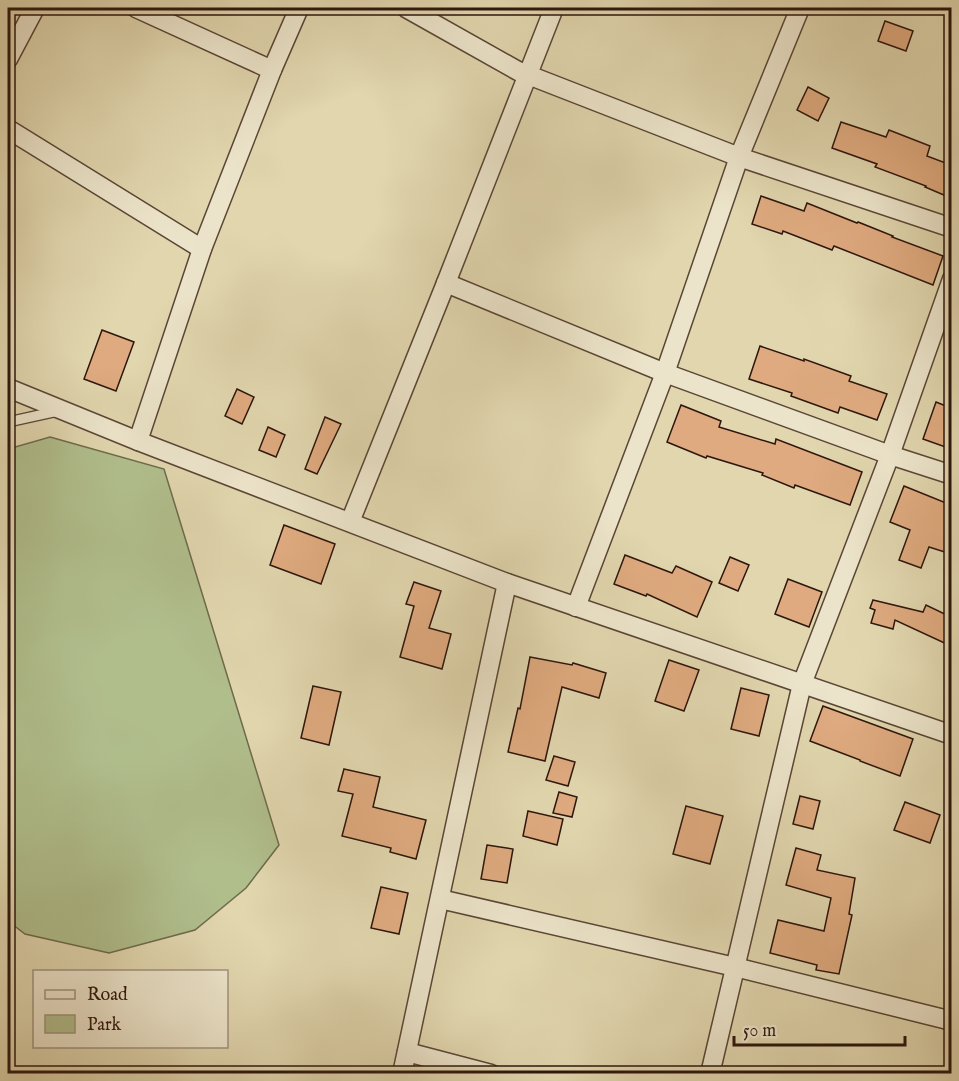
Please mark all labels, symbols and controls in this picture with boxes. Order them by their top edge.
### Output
legend [33,970,228,1048]
text: Road [87,984,128,1007]
scale bar [734,1009,905,1047]
text: Park [87,1014,122,1037]
text: 50 m [743,1020,776,1043]

